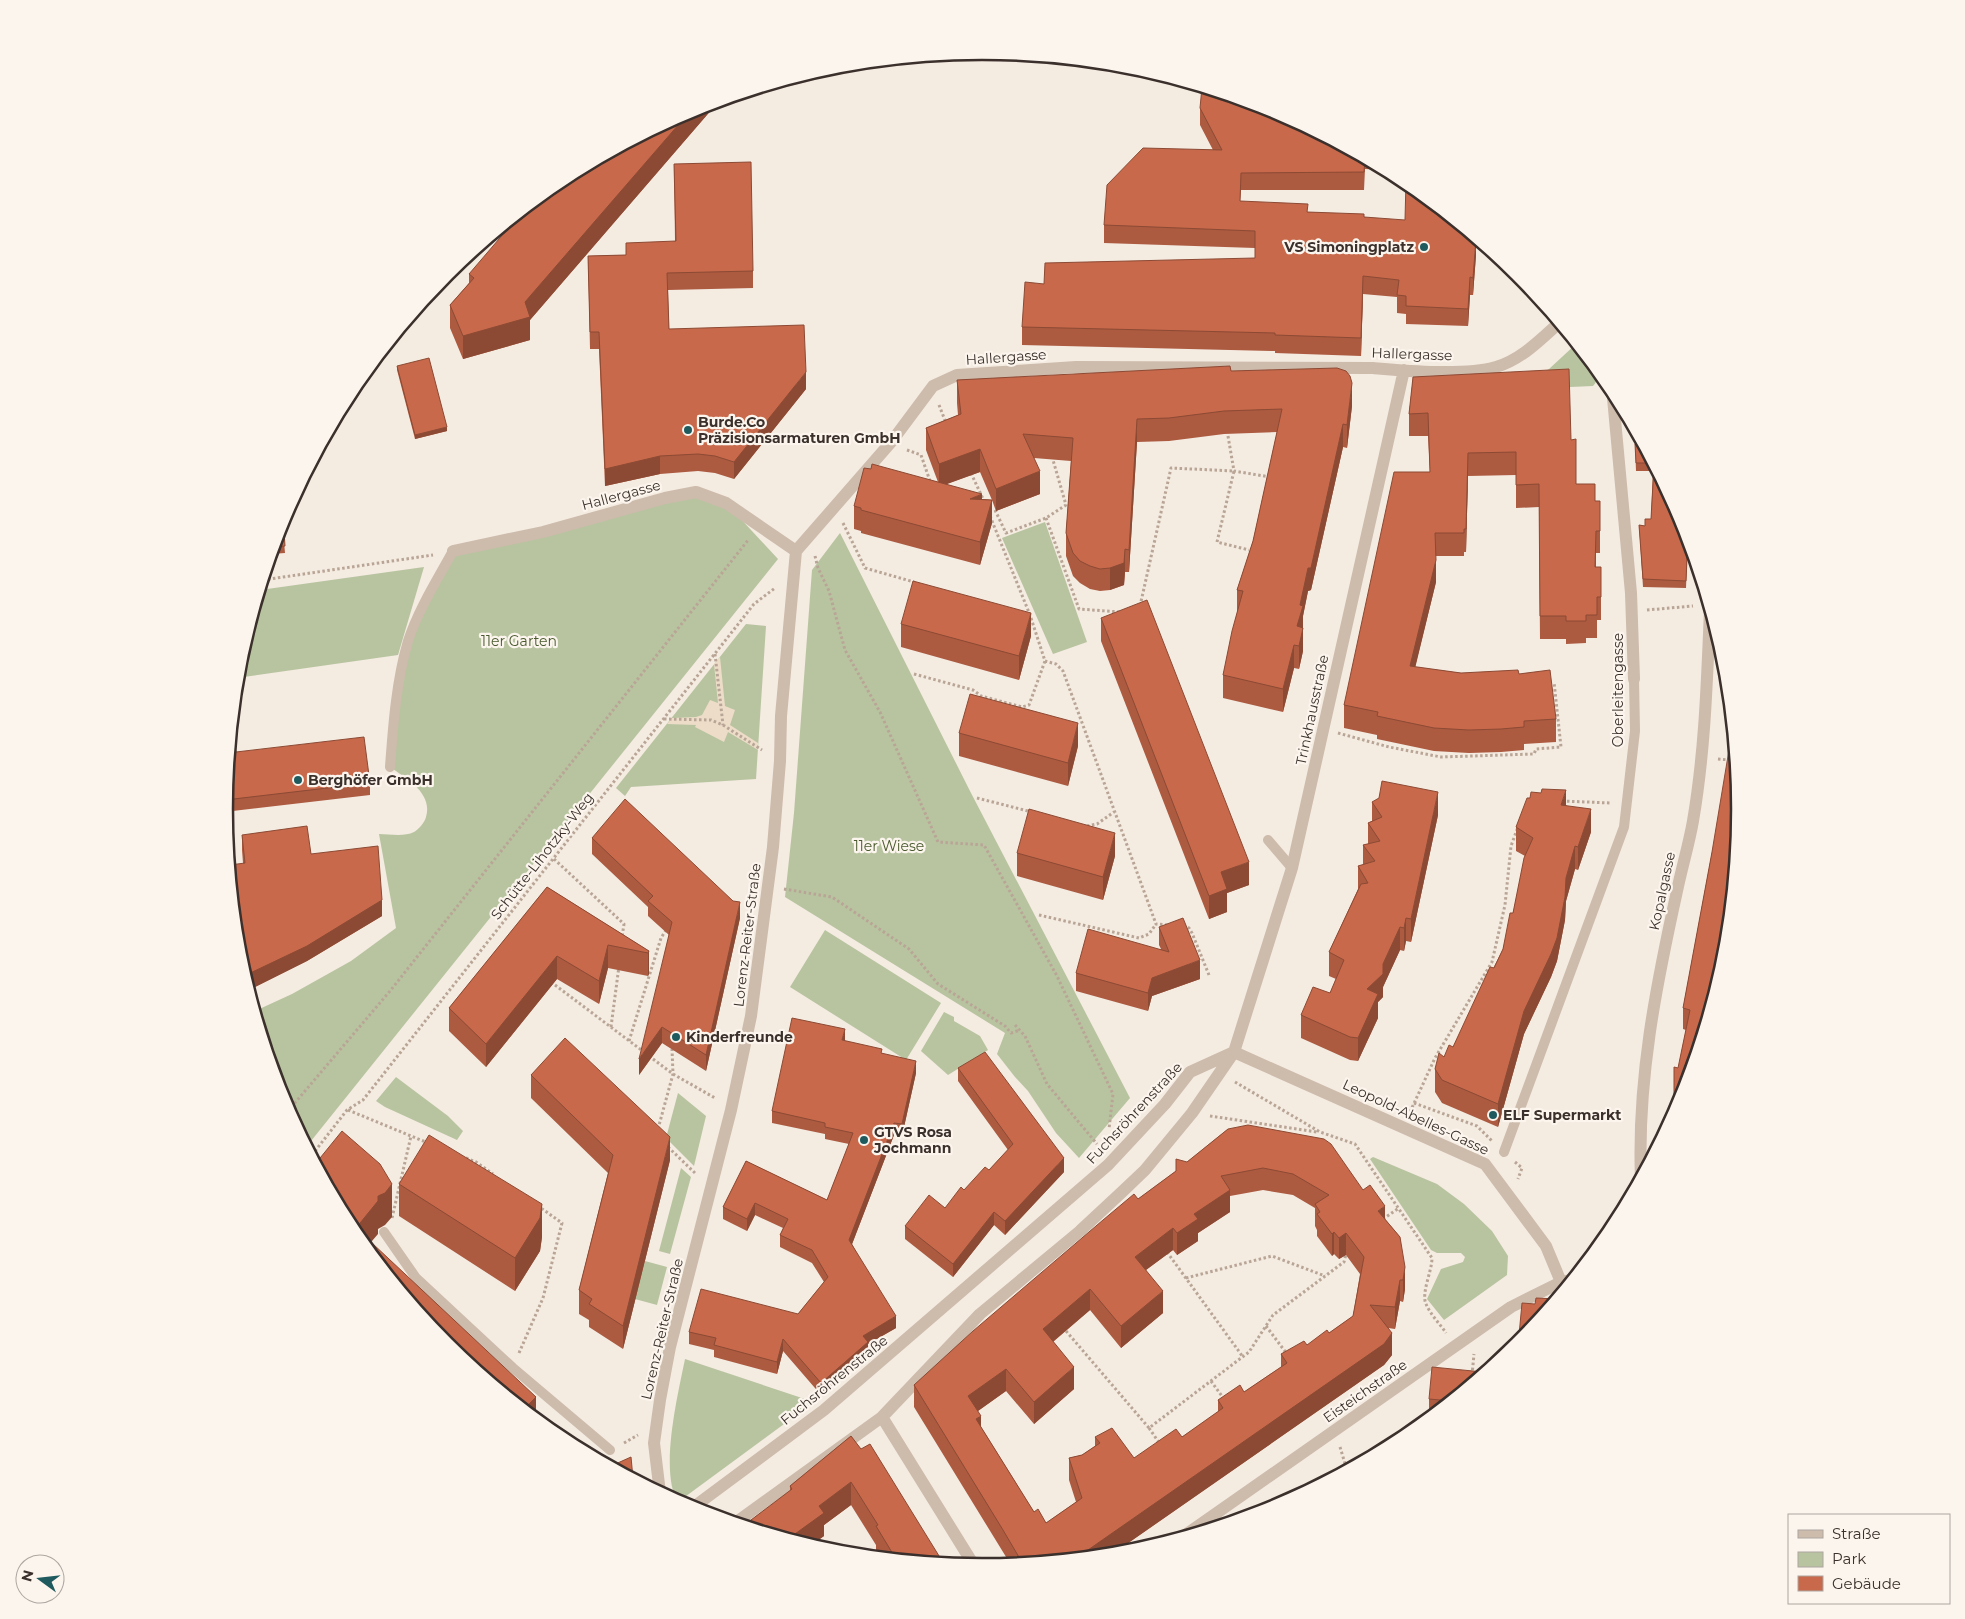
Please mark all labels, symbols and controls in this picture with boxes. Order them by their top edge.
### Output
place label: VS Simoningplatz [1283,238,1414,256]
marker: VS Simoningplatz [1418,241,1430,253]
street label: Hallergasse [1371,344,1453,364]
street label: Hallergasse [965,345,1047,369]
place label: Burde.Co Präzisionsarmaturen GmbH [698,413,900,447]
marker: Burde.Co Präzisionsarmaturen GmbH [682,424,694,436]
street label: Hallergasse [580,476,662,514]
park label: 11er Garten [481,632,557,650]
street label: Oberleitengasse [1609,633,1627,747]
street label: Trinkhausstraße [1291,653,1333,767]
place label: Berghöfer GmbH [308,771,433,789]
marker: Berghöfer GmbH [292,774,304,786]
street label: Schütte-Lihotzky-Weg [487,789,597,923]
park label: 11er Wiese [854,837,924,855]
street label: Kopalgasse [1645,850,1679,932]
street label: Lorenz-Reiter-Straße [729,862,765,1008]
place label: Kinderfreunde [686,1028,793,1046]
marker: Kinderfreunde [670,1031,682,1043]
street label: Fuchsröhrenstraße [1082,1058,1186,1168]
street label: Leopold-Abelles-Gasse [1340,1075,1492,1159]
place label: ELF Supermarkt [1503,1106,1621,1124]
marker: ELF Supermarkt [1487,1109,1499,1121]
place label: GTVS Rosa Jochmann [873,1123,952,1157]
marker: GTVS Rosa Jochmann [858,1134,870,1146]
street label: Lorenz-Reiter-Straße [637,1257,687,1401]
street label: Fuchsröhrenstraße [777,1331,891,1429]
street label: Eisteichstraße [1320,1355,1410,1427]
legend [1788,1514,1950,1604]
text: Straße [1832,1524,1881,1543]
text: Park [1832,1549,1866,1568]
north arrow [15,1554,65,1604]
text: N [17,1568,38,1583]
text: Gebäude [1832,1574,1901,1593]

